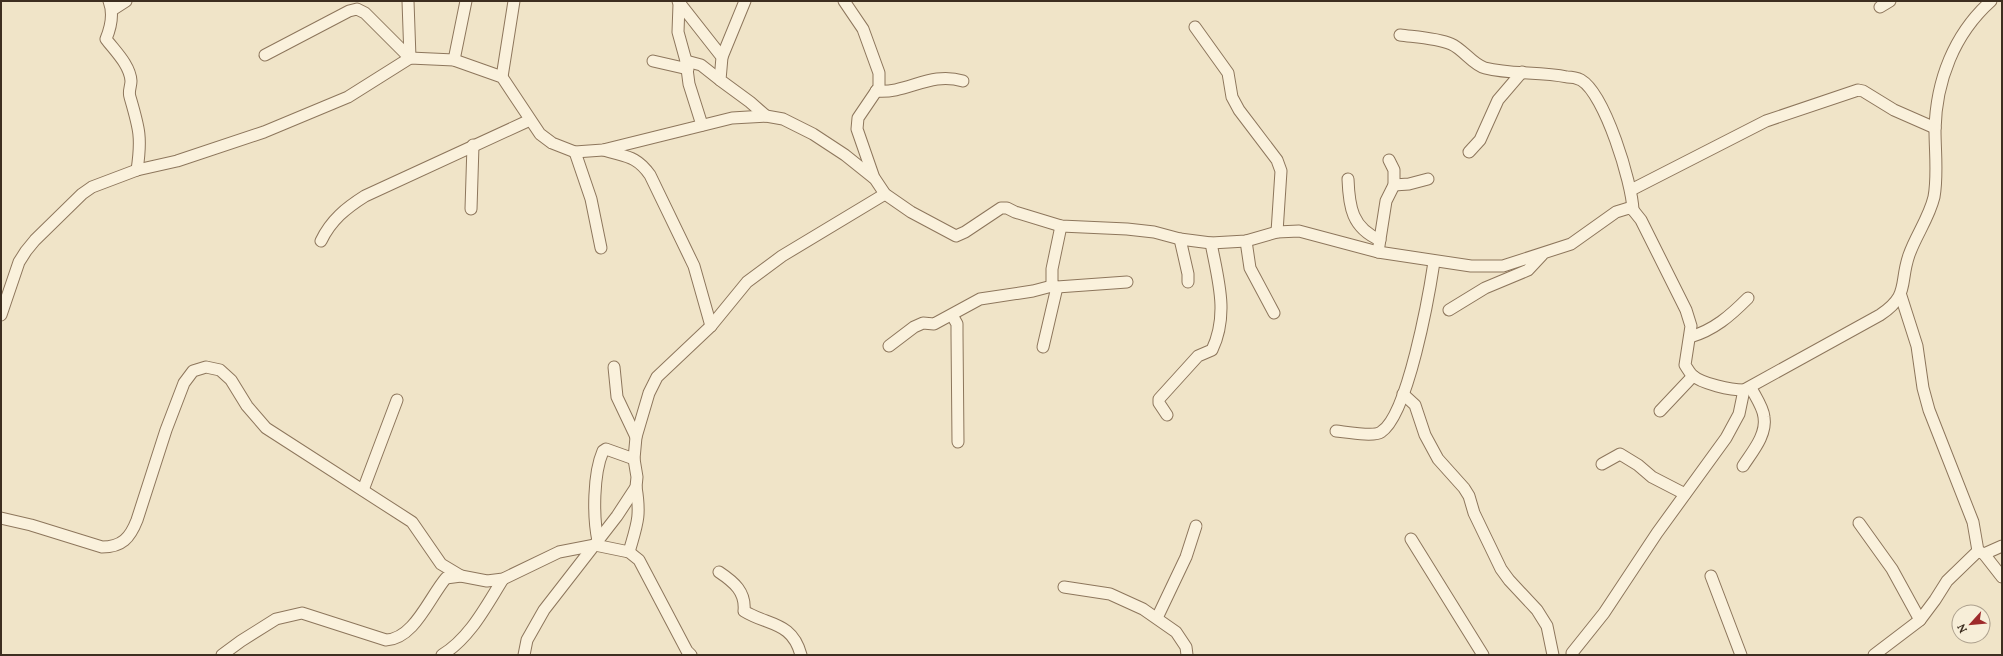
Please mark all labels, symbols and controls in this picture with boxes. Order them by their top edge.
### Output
north arrow [1951,604,1991,644]
text: N [1954,621,1970,636]

